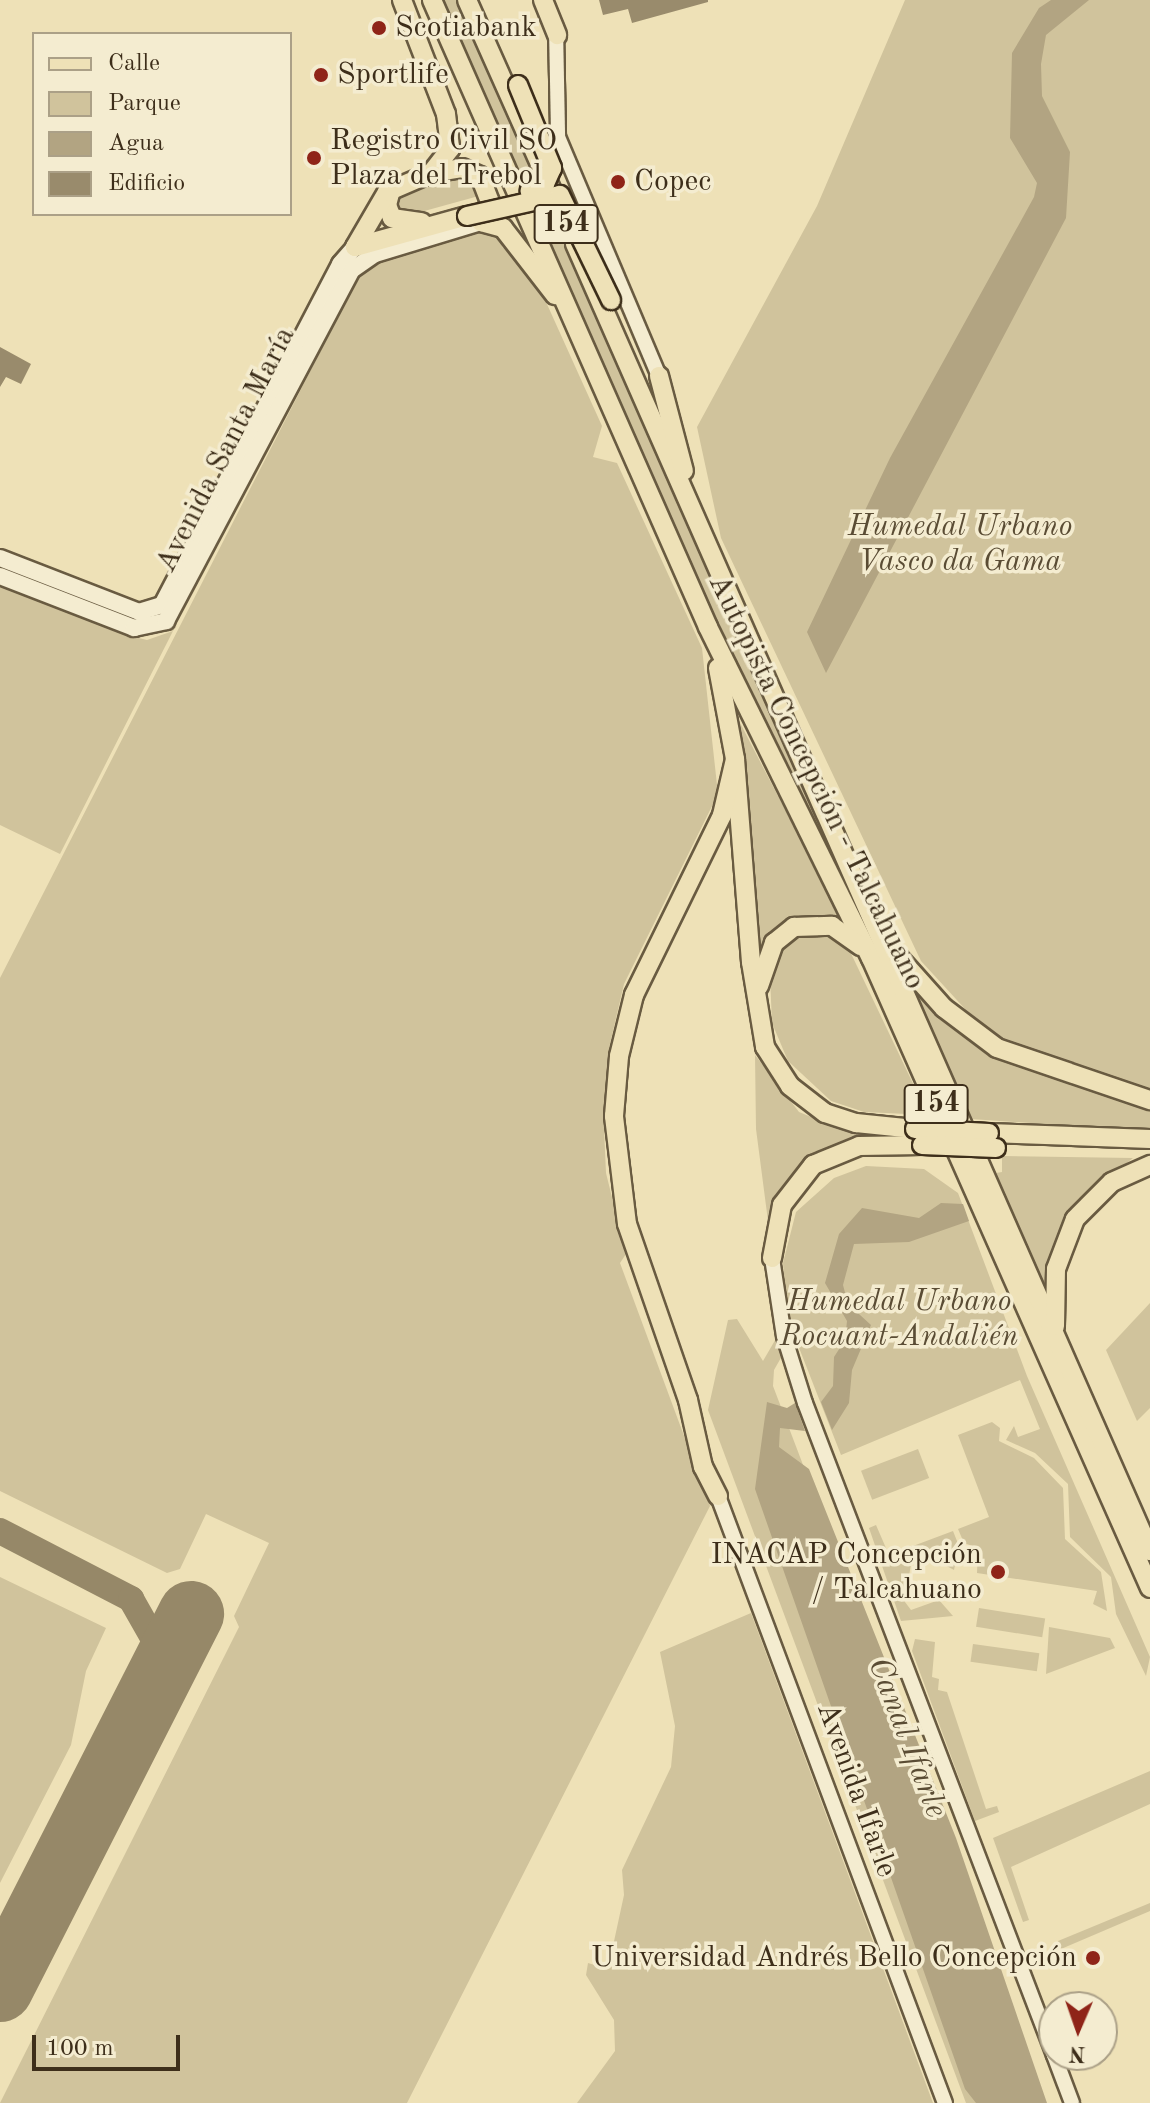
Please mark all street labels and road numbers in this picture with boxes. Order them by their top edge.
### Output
road number: 154 [532,200,600,248]
street label: Avenida Santa María [148,321,304,579]
street label: Autopista Concepción - Talcahuano [700,569,932,995]
road number: 154 [902,1080,970,1128]
street label: Avenida Ifarle [808,1698,904,1882]

